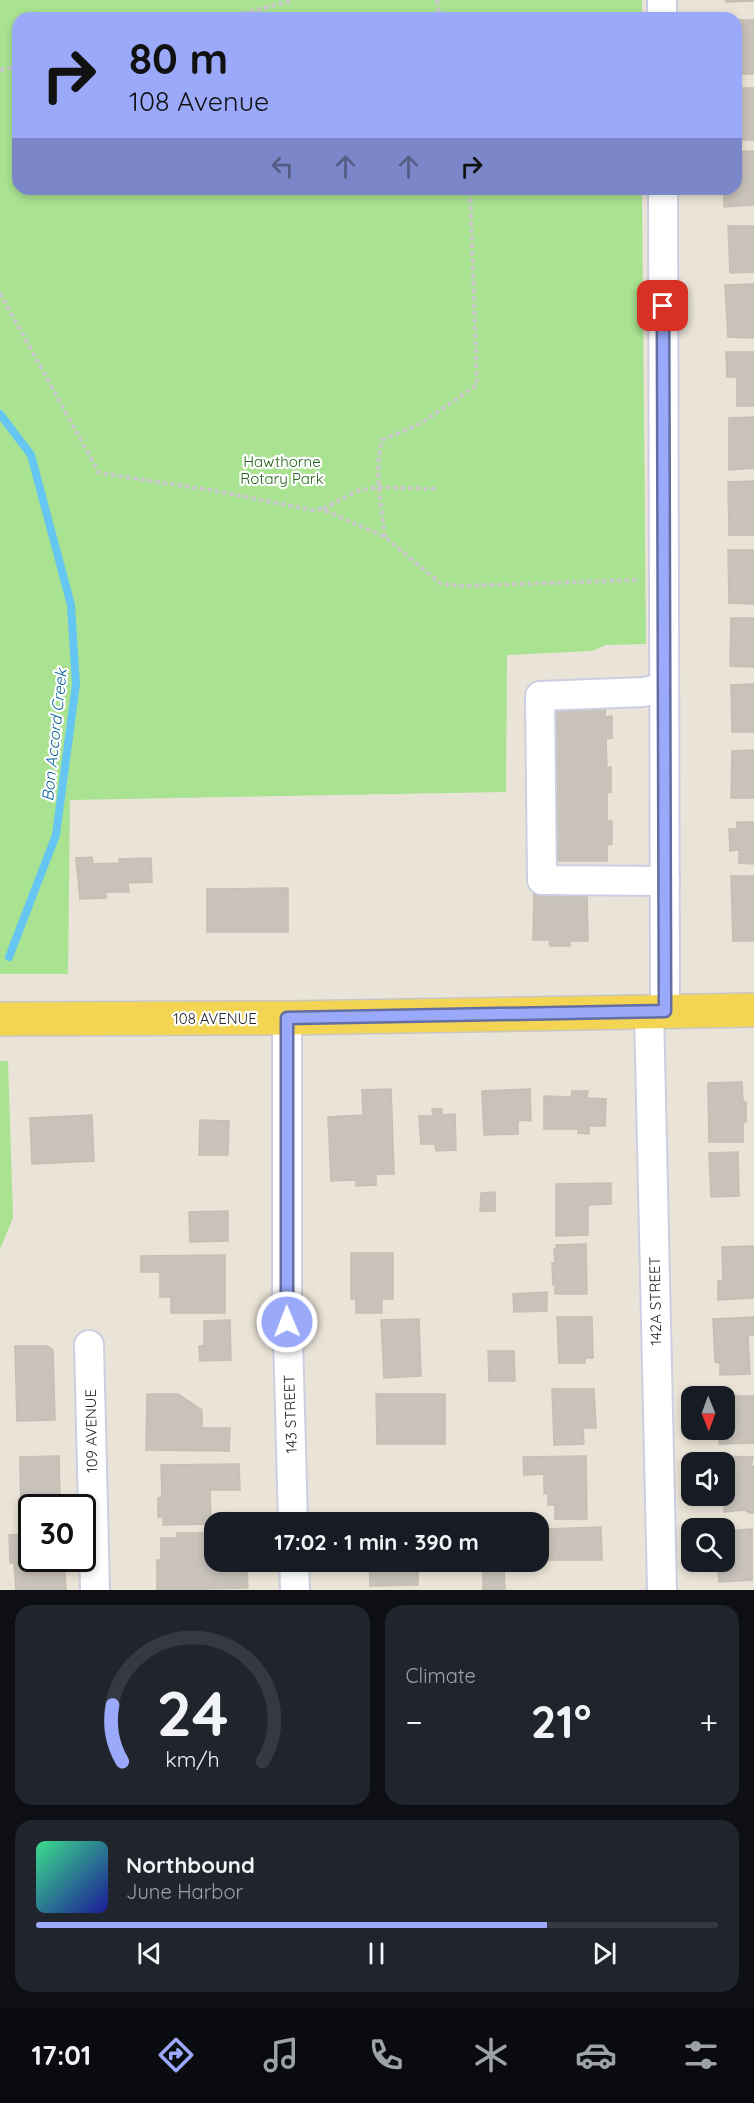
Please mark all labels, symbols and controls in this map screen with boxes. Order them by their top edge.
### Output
text: 80 m [129,32,228,85]
icon: right [30,36,108,114]
text: 108 Avenue [129,84,269,118]
icon: left [266,150,299,183]
icon: ahead [329,150,362,183]
icon: ahead [392,150,425,183]
icon: right [455,150,488,183]
pin [637,280,688,331]
icon: arrive [646,289,679,322]
park label: Hawthorne Rotary Park [240,452,324,488]
water label: Bon Accord Creek [37,666,71,802]
street label: 108 AVENUE [173,1009,257,1028]
street label: 142A STREET [645,1256,665,1346]
position arrow [255,1290,319,1354]
street label: 143 STREET [279,1374,301,1454]
north arrow [681,1386,735,1440]
map controls [681,1386,735,1572]
street label: 109 AVENUE [81,1389,101,1473]
button: sound [681,1452,735,1506]
speed limit sign: 30 [18,1494,96,1572]
button: search [681,1518,735,1572]
text: 17:02 · 1 min · 390 m [274,1528,479,1556]
text: Climate [406,1663,476,1688]
text: 24 [156,1674,228,1752]
text: 21° [531,1693,591,1749]
text: − [406,1701,423,1742]
text: + [699,1701,718,1742]
text: km/h [165,1746,219,1772]
text: Northbound [126,1851,255,1879]
text: June Harbor [126,1879,243,1904]
icon: previous [133,1937,166,1970]
icon: pause [360,1937,393,1970]
icon: next [588,1937,621,1970]
icon: directions [155,2034,197,2076]
icon: music [260,2034,302,2076]
icon: phone [365,2034,407,2076]
icon: climate [470,2034,512,2076]
icon: car [575,2034,617,2076]
icon: filters [680,2034,722,2076]
text: 17:01 [32,2038,91,2072]

